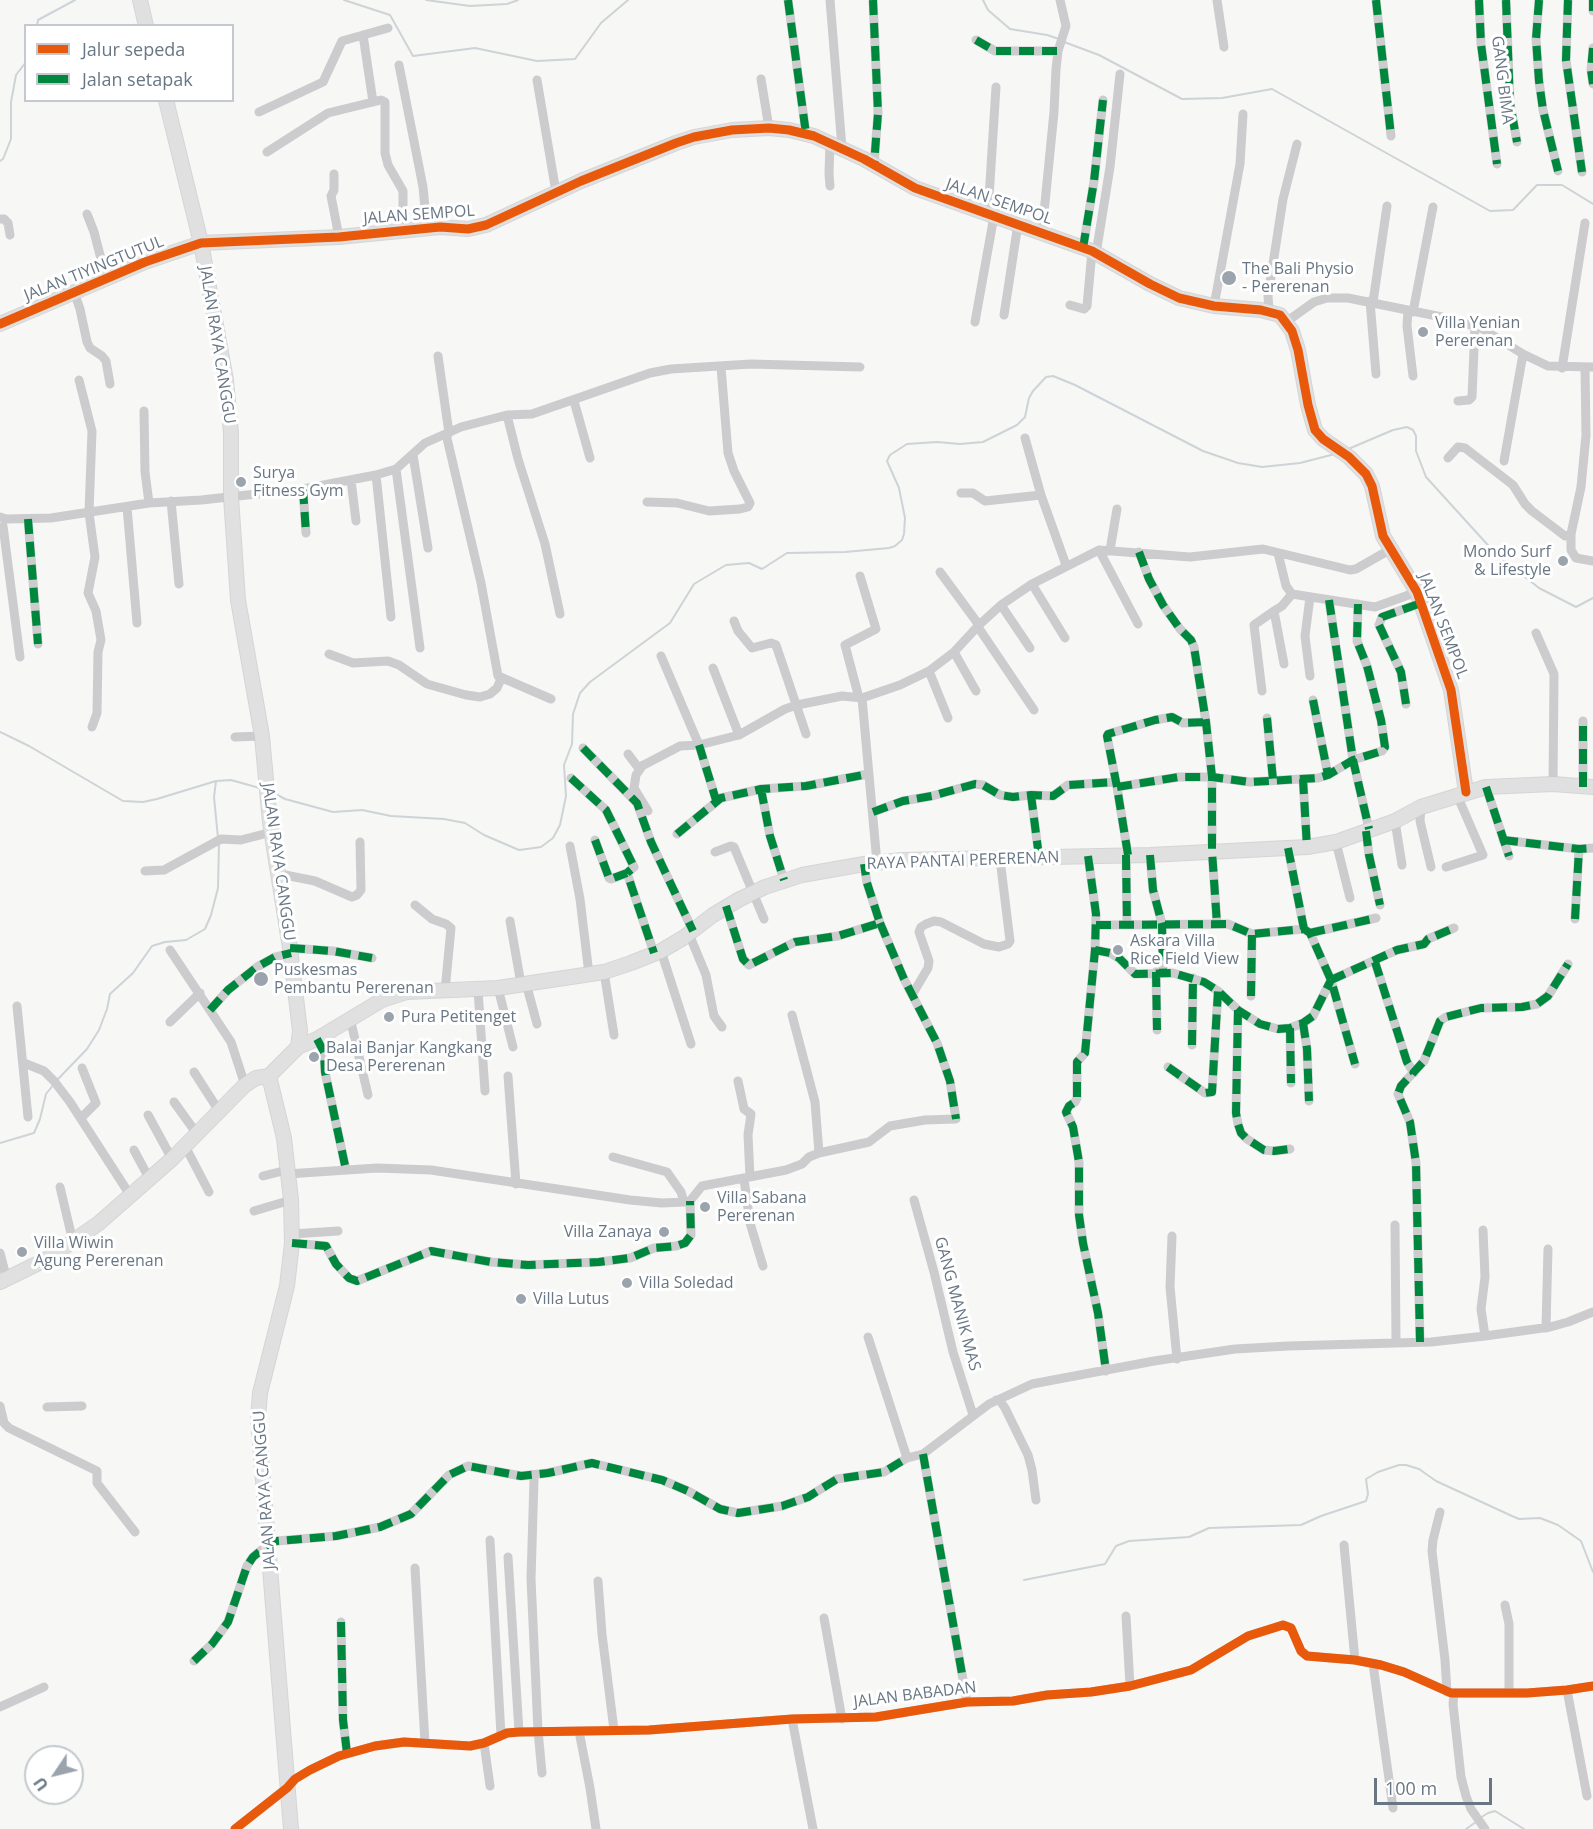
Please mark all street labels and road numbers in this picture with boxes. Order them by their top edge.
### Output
street label: GANG BIMA [1487,35,1517,125]
street label: JALAN SEMPOL [943,175,1055,229]
street label: JALAN SEMPOL [363,202,475,228]
street label: JALAN TIYINGTUTUL [21,232,167,306]
street label: JALAN RAYA CANGGU [195,265,239,425]
street label: JALAN SEMPOL [1414,570,1472,682]
street label: JALAN RAYA CANGGU [257,782,299,942]
street label: RAYA PANTAI PERERENAN [866,848,1060,874]
street label: GANG MANIK MAS [930,1235,984,1373]
street label: JALAN RAYA CANGGU [250,1410,280,1570]
street label: JALAN BABADAN [852,1678,978,1712]

